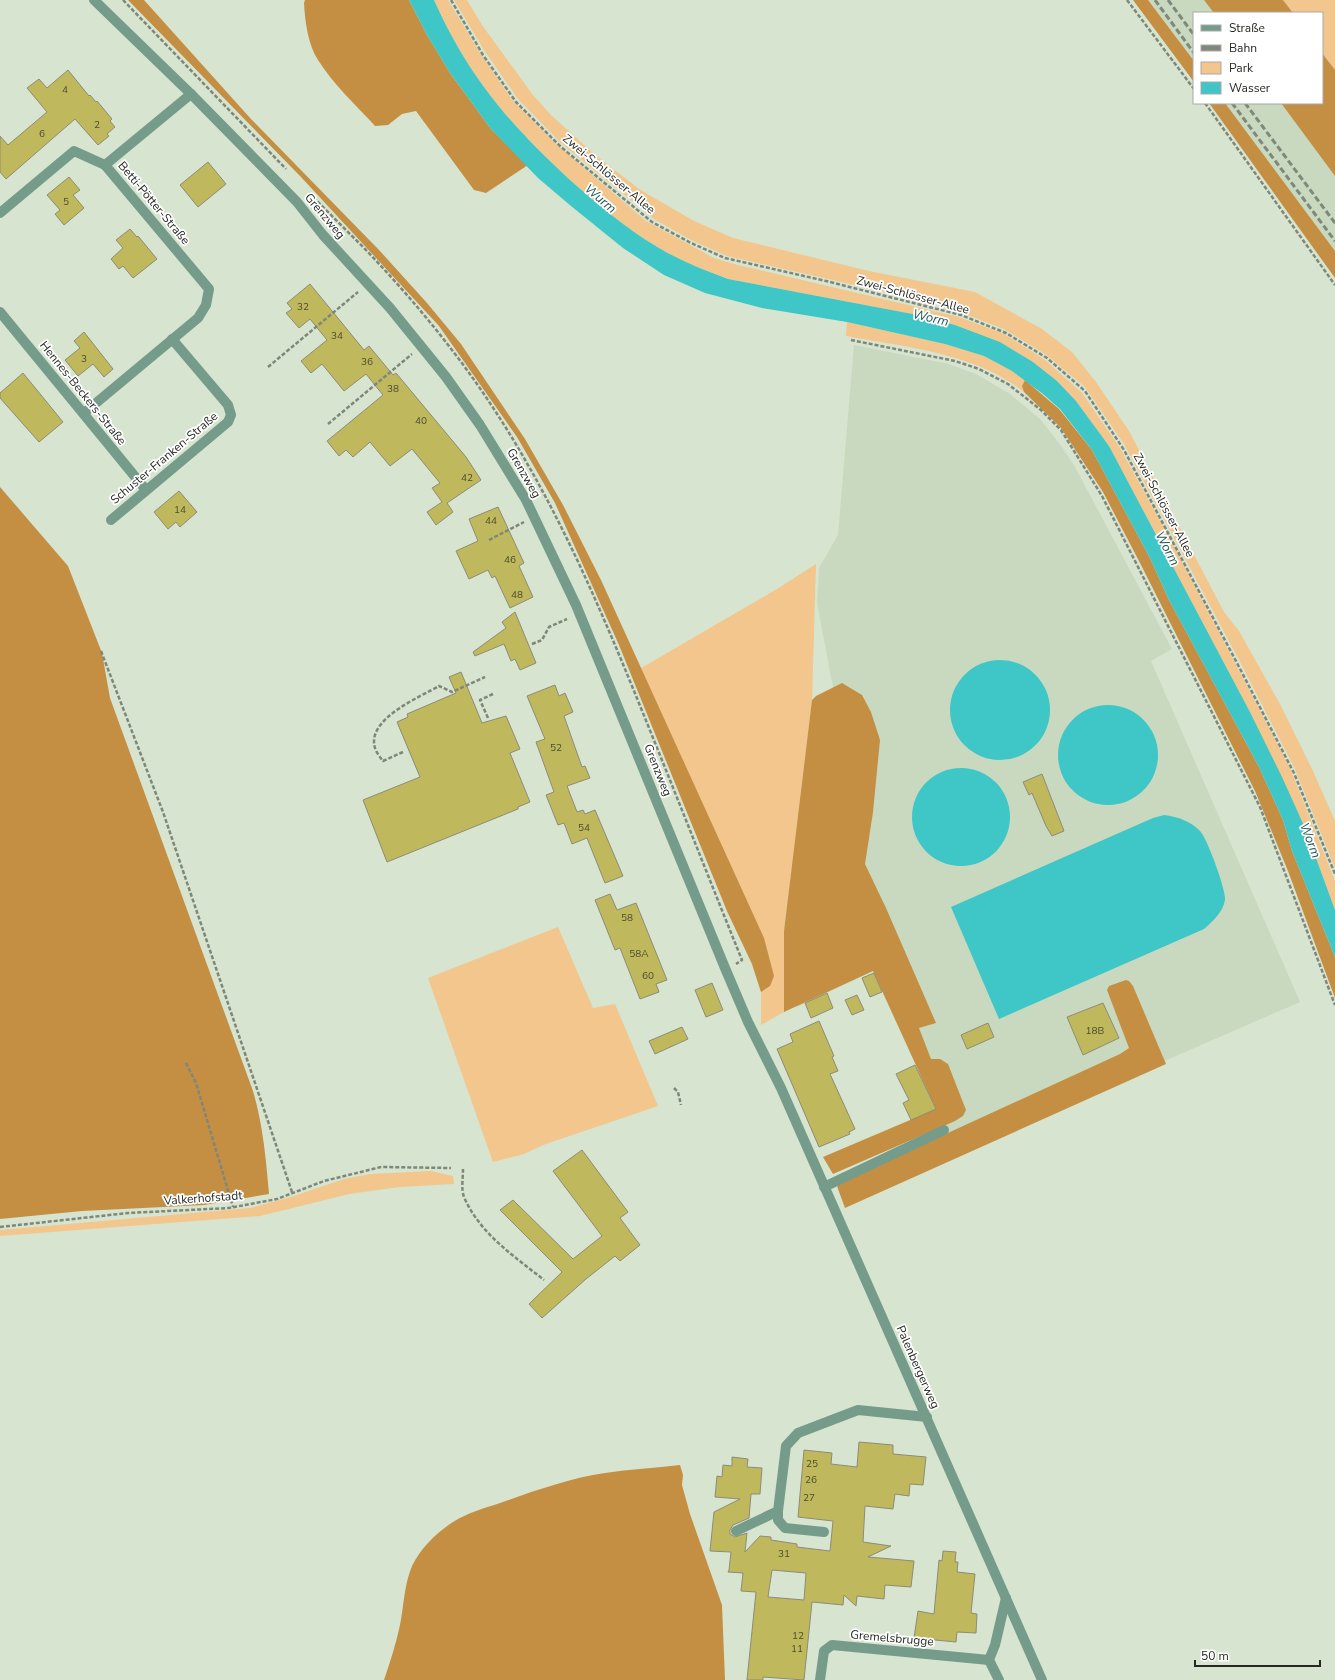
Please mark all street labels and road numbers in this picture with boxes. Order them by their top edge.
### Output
street label: Zwei-Schlösser-Allee [559,131,659,217]
street label: Betti-Pötter-Straße [114,158,194,248]
street label: Grenzweg [301,190,349,242]
street label: Zwei-Schlösser-Allee [855,272,971,318]
street label: Hennes-Beckers-Straße [36,338,130,448]
street label: Schuster-Franken-Straße [107,408,221,508]
street label: Grenzweg [503,445,545,501]
street label: Zwei-Schlösser-Allee [1130,450,1198,560]
street label: Grenzweg [640,741,676,799]
street label: Valkerhofstadt [162,1187,244,1209]
street label: Palenbergerweg [892,1323,944,1411]
street label: Gremelsbrugge [850,1626,934,1650]

